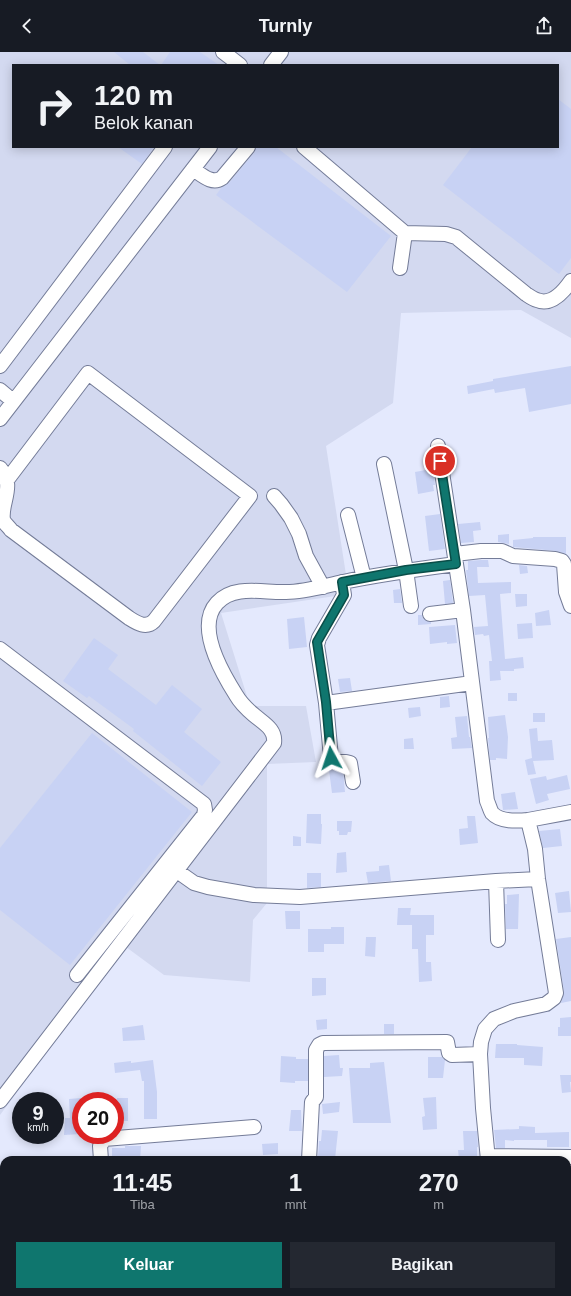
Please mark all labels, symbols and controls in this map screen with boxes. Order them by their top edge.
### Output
icon: back [16,15,38,37]
icon: share [533,15,555,37]
text: Turnly [259,16,312,36]
icon: right [28,80,80,132]
text: 120 m [94,80,173,111]
text: Belok kanan [94,113,193,133]
pin [423,444,457,478]
icon: arrive [429,450,451,472]
position arrow [310,737,352,779]
speed limit sign: 20 [72,1092,124,1144]
text: 9 [32,1102,44,1124]
text: km/h [27,1122,49,1133]
text: 11:45 [112,1169,172,1196]
text: 1 [289,1169,302,1196]
text: 270 [419,1169,459,1196]
text: Tiba [130,1197,155,1212]
text: mnt [285,1197,306,1212]
text: m [433,1197,444,1212]
button: Keluar [16,1242,282,1288]
button: Bagikan [290,1242,555,1288]

